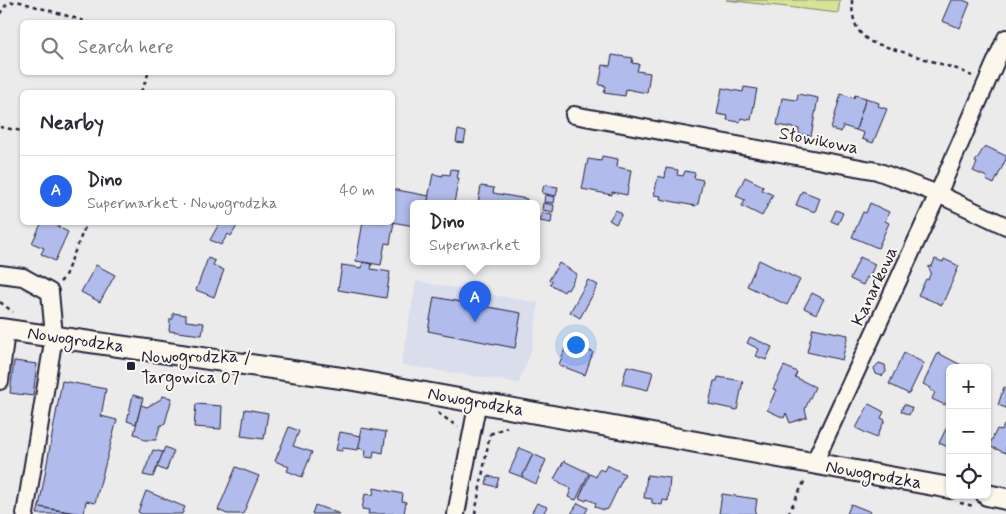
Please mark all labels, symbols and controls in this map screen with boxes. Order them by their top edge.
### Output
search box [20,20,395,75]
icon: search [38,34,66,62]
text: Search here [78,35,174,60]
text: Nearby [40,109,104,137]
street label: Słowikowa [777,122,861,160]
text: Dino [87,168,122,193]
text: A [51,180,61,201]
text: 40 m [339,180,375,201]
text: Supermarket · Nowogrodzka [87,193,277,214]
popup [410,200,540,265]
text: Dino [429,210,465,235]
text: Supermarket [429,235,521,256]
street label: Kanarkowa [846,243,904,330]
pin: A [459,281,491,322]
street label: Nowogrodzka [26,321,126,360]
your location [563,332,589,358]
place label: Nowogrodzka / Targowica 07 [141,345,251,391]
marker: Nowogrodzka / Targowica 07 [125,360,137,372]
map controls [946,364,991,499]
button: + [946,364,991,409]
street label: Nowogrodzka [426,382,526,423]
button: − [946,409,991,454]
button: locate [946,454,991,499]
street label: Nowogrodzka [824,455,924,496]

